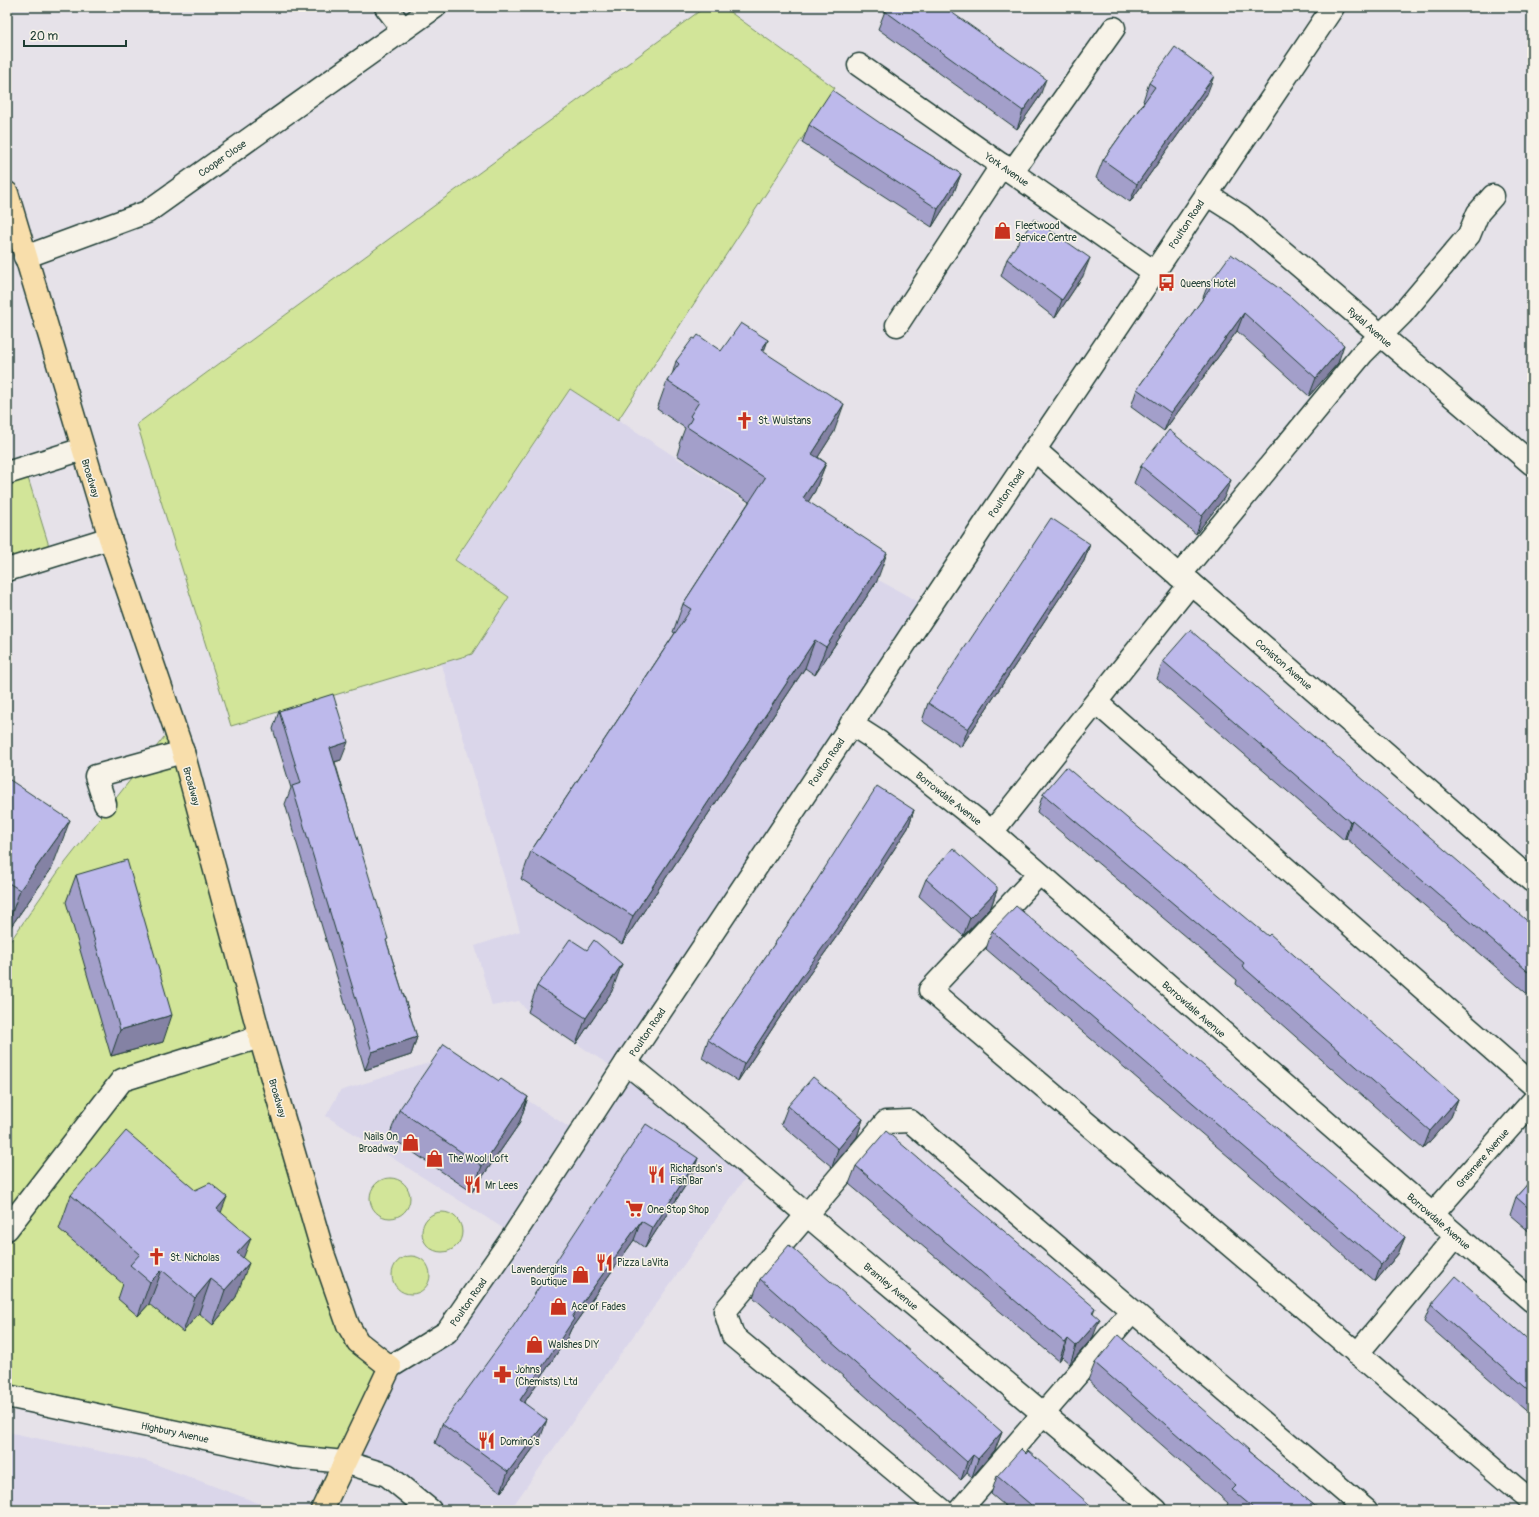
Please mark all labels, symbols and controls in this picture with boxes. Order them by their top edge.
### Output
scale bar [24,22,126,48]
text: 20 m [30,29,59,44]
street label: Cooper Close [196,138,249,180]
street label: York Avenue [981,150,1031,189]
street label: Poulton Road [1167,198,1207,251]
place label: Fleetwood Service Centre [1015,220,1077,244]
shop icon: Fleetwood Service Centre [992,221,1012,241]
bus stop icon: Queens Hotel [1157,273,1177,293]
place label: Queens Hotel [1180,278,1236,290]
street label: Rydal Avenue [1345,305,1394,350]
church icon: St. Wulstans [735,410,755,430]
place label: St. Wulstans [758,415,811,427]
street label: Broadway [79,458,102,500]
street label: Poulton Road [986,467,1028,520]
street label: Coniston Avenue [1253,637,1314,693]
street label: Poulton Road [806,736,848,789]
street label: Broadway [180,766,202,808]
street label: Borrowdale Avenue [913,770,984,828]
street label: Borrowdale Avenue [1159,979,1227,1040]
street label: Poulton Road [627,1006,669,1059]
street label: Broadway [266,1078,288,1120]
street label: Grasmere Avenue [1454,1127,1512,1191]
place label: Nails On Broadway [358,1131,399,1155]
shop icon: Nails On Broadway [401,1132,421,1152]
shop icon: The Wool Loft [425,1148,445,1168]
place label: The Wool Loft [448,1153,509,1165]
place label: Richardson's Fish Bar [670,1163,723,1187]
restaurant icon: Richardson's Fish Bar [647,1164,667,1184]
restaurant icon: Mr Lees [462,1175,482,1195]
place label: Mr Lees [485,1180,518,1192]
street label: Borrowdale Avenue [1404,1191,1472,1252]
supermarket icon: One Stop Shop [624,1199,644,1219]
place label: One Stop Shop [647,1204,709,1216]
church icon: St. Nicholas [147,1247,167,1267]
place label: St. Nicholas [170,1252,220,1264]
restaurant icon: Pizza LaVita [594,1252,614,1272]
place label: Pizza LaVita [617,1257,669,1269]
street label: Bramley Avenue [861,1261,920,1313]
place label: Lavendergirls Boutique [511,1264,568,1288]
shop icon: Lavendergirls Boutique [570,1265,590,1285]
street label: Poulton Road [448,1276,490,1329]
shop icon: Ace of Fades [548,1296,568,1316]
place label: Ace of Fades [571,1301,626,1313]
shop icon: Walshes DIY [525,1334,545,1354]
place label: Walshes DIY [548,1339,599,1351]
place label: Johns (Chemists) Ltd [515,1364,578,1388]
pharmacy icon: Johns (Chemists) Ltd [492,1365,512,1385]
street label: Highbury Avenue [140,1420,210,1446]
restaurant icon: Domino's [477,1431,497,1451]
place label: Domino's [500,1436,540,1448]

